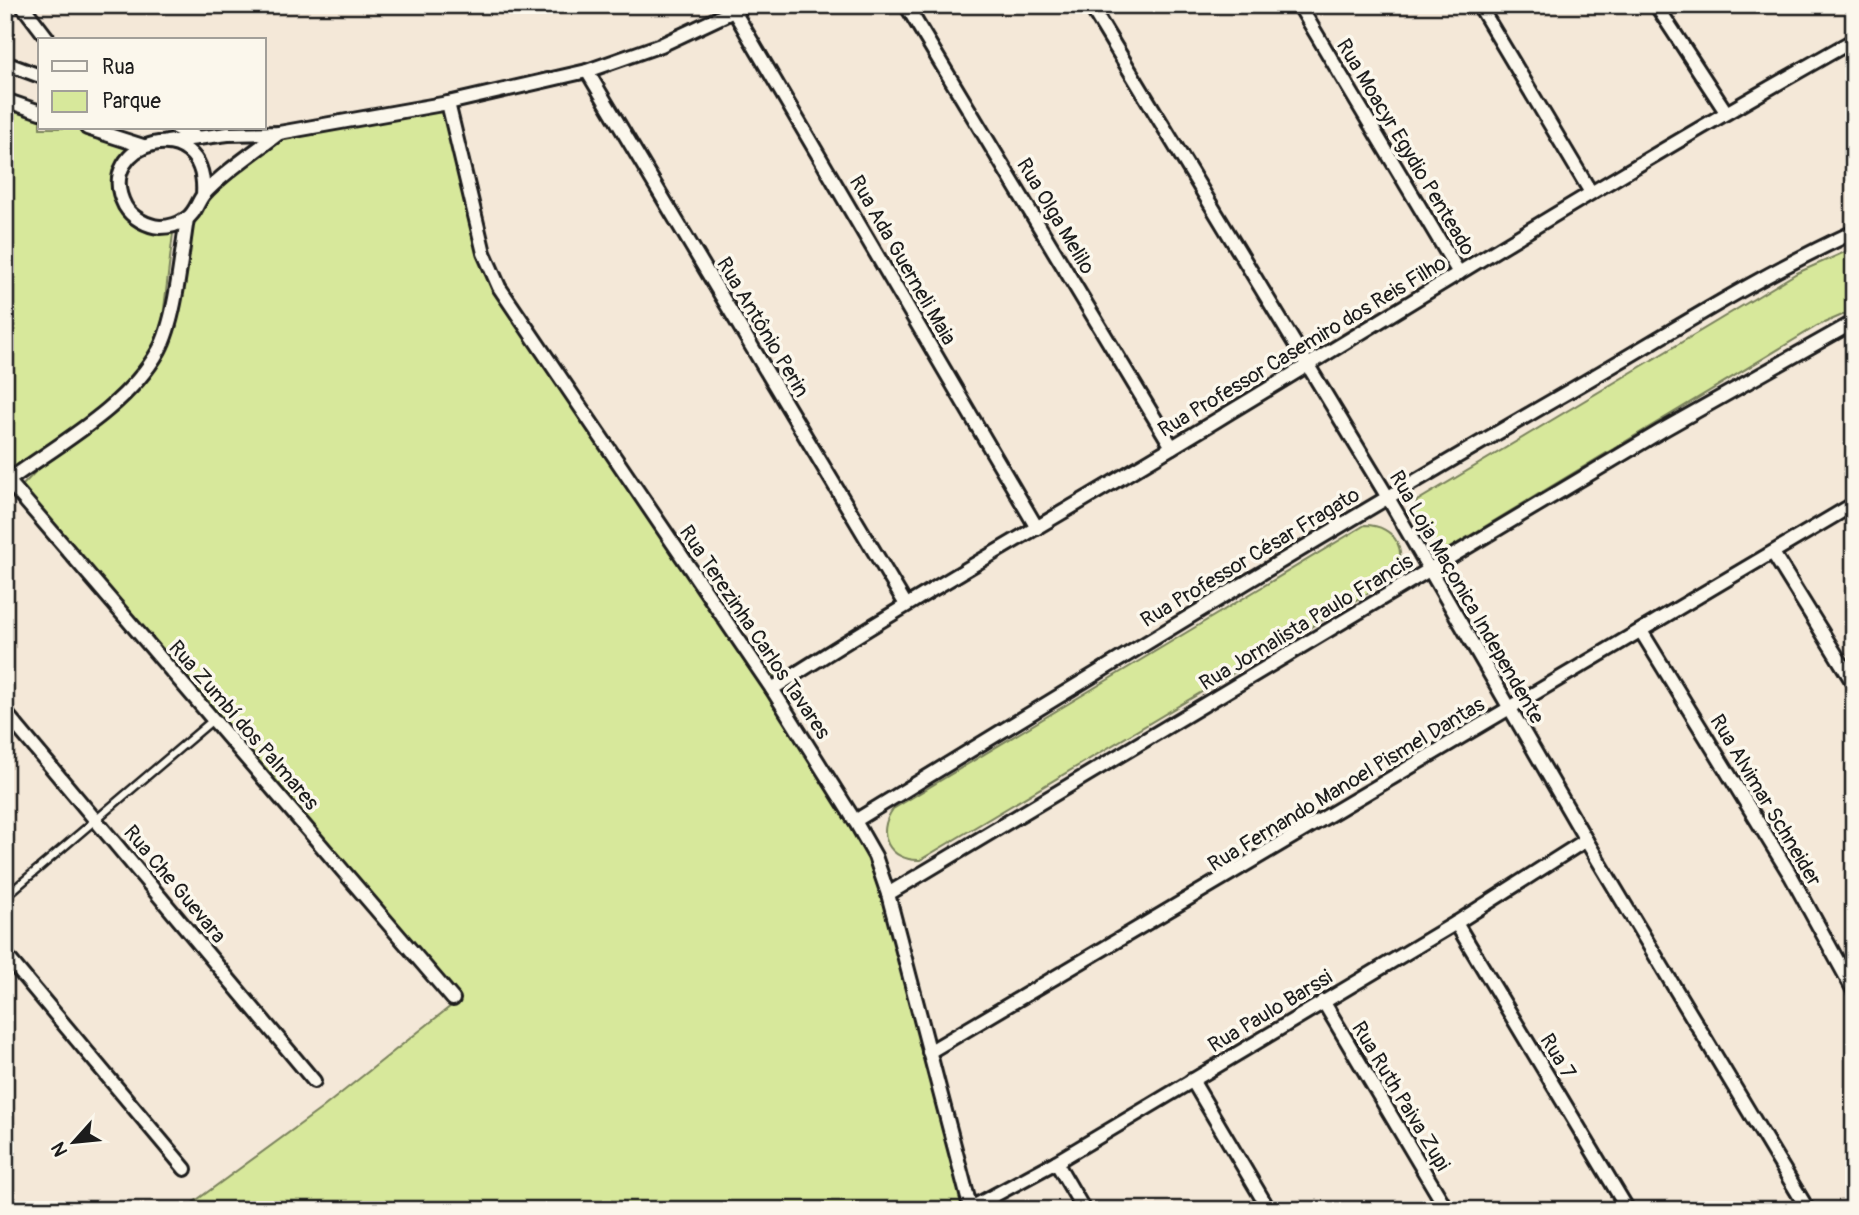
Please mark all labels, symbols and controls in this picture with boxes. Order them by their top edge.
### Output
street label: Rua Moacyr Egydio Penteado [1330,34,1481,261]
legend [38,38,266,130]
text: Rua [102,54,135,81]
text: Parque [102,88,161,115]
street label: Rua Olga Melilo [1010,153,1101,279]
street label: Rua Ada Guerneli Maia [843,171,962,350]
street label: Rua Professor Casemiro dos Reis Filho [1153,249,1451,443]
street label: Rua Antônio Perin [710,252,815,402]
street label: Rua Loja Maçonica Independente [1383,466,1551,729]
street label: Rua Professor César Fragato [1136,481,1365,634]
street label: Rua Terezinha Carlos Tavares [673,520,837,745]
street label: Rua Jornalista Paulo Francis [1194,547,1419,697]
street label: Rua Zumbí dos Palmares [162,635,325,816]
street label: Rua Fernando Manoel Pismel Dantas [1203,691,1490,878]
street label: Rua Alvimar Schneider [1704,709,1828,892]
street label: Rua Che Guevara [117,820,232,949]
street label: Rua Paulo Barssi [1203,964,1338,1059]
street label: Rua Ruth Paiva Zupi [1345,1017,1456,1176]
street label: Rua 7 [1534,1029,1582,1084]
north arrow [38,1106,108,1176]
text: N [46,1138,73,1160]

